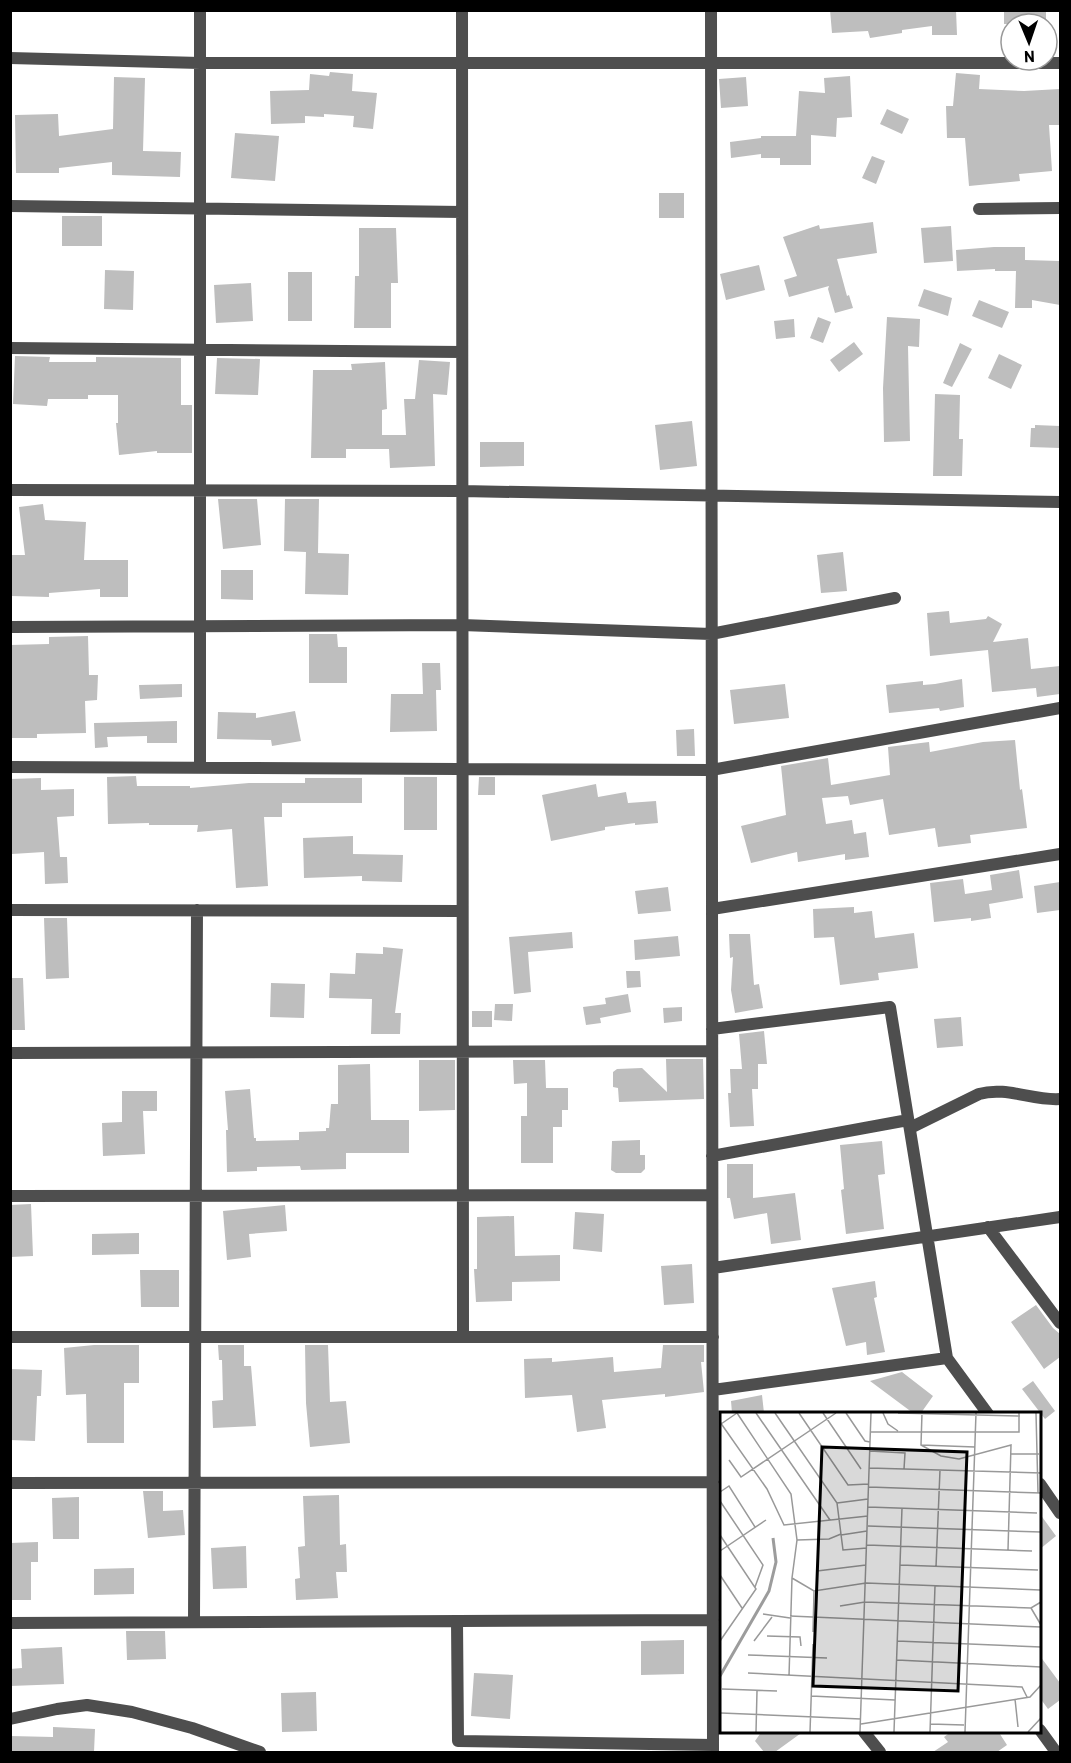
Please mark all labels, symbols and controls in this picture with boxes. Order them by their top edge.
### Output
north arrow [999,12,1059,72]
text: N [1024,48,1035,67]
inset map [720,1412,1041,1733]

